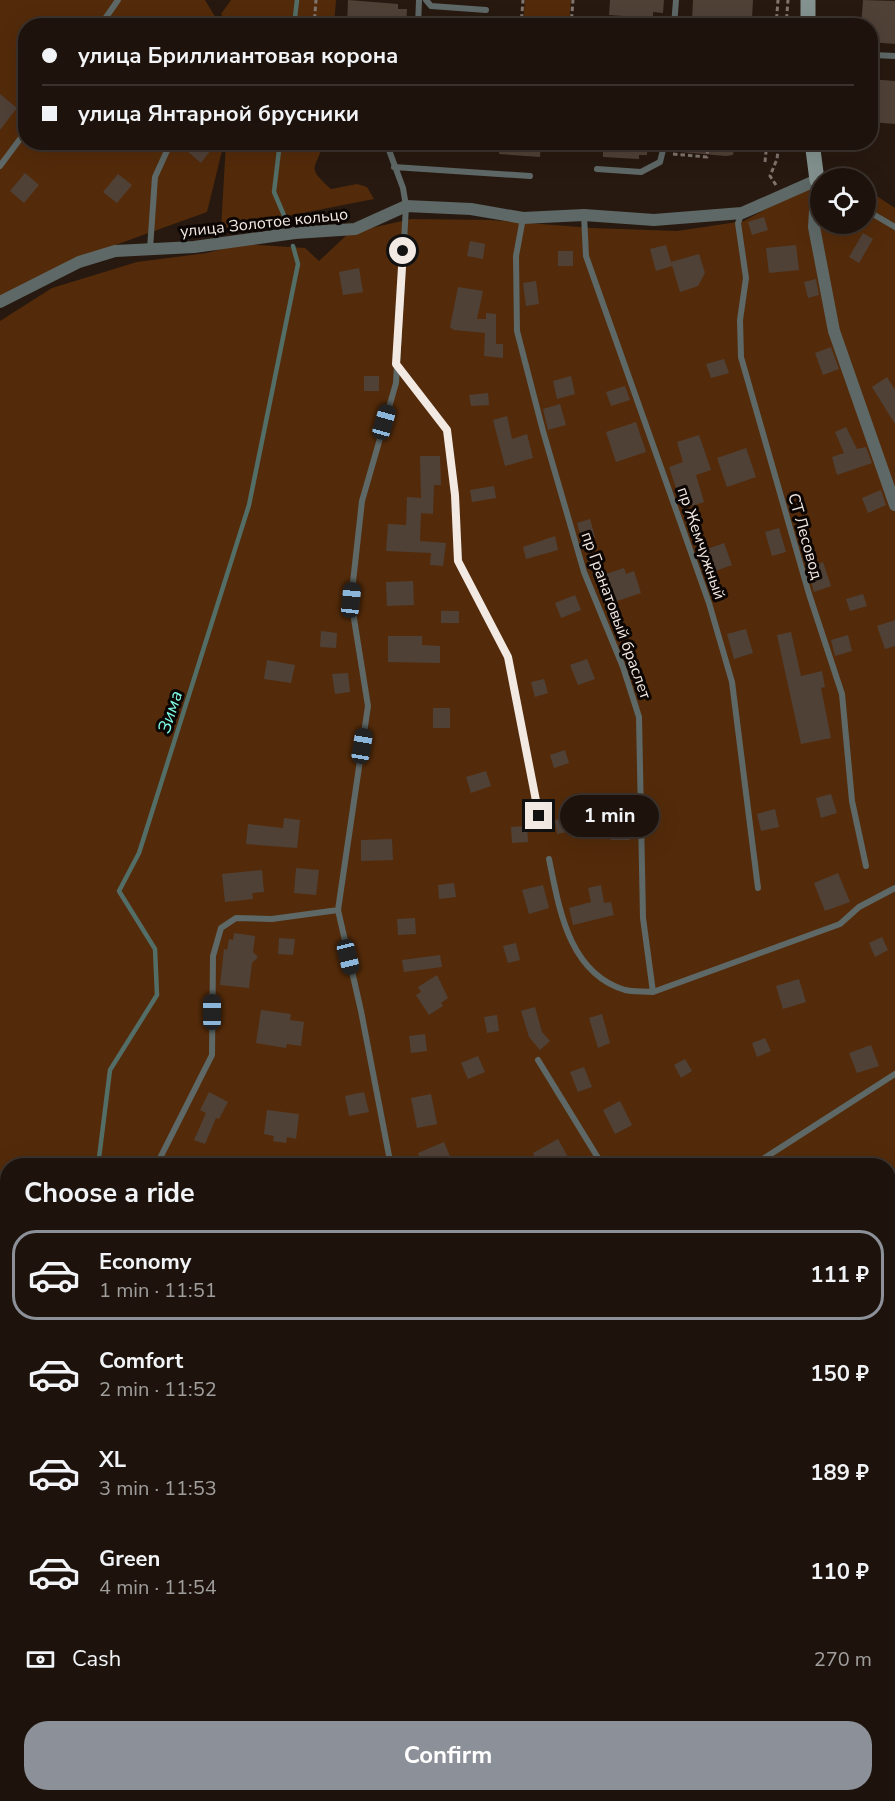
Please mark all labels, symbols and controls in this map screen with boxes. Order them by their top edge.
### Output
text: улица Бриллиантовая корона [78,41,398,71]
text: улица Янтарной брусники [78,99,359,129]
map controls [810,168,876,234]
button: locate [810,168,876,234]
street label: улица Золотое кольцо [179,203,349,243]
route start [389,237,416,264]
car [370,402,398,442]
street label: пр Жемчужный [671,484,731,603]
street label: СТ Лесовод [782,491,828,582]
street label: пр Гранатовый браслет [576,529,657,703]
car [340,581,362,619]
water label: Зима [152,688,188,736]
car [350,727,374,765]
callout: 1 min [560,795,659,837]
route end [525,802,552,829]
text: 1 min [584,802,635,829]
car [335,937,361,977]
car [203,994,221,1030]
text: Choose a ride [24,1175,195,1212]
text: Economy [99,1247,191,1277]
icon: car [27,1248,81,1302]
text: 111 ₽ [810,1260,869,1290]
text: 1 min · 11:51 [99,1277,217,1304]
text: Comfort [99,1346,183,1376]
icon: car [27,1347,81,1401]
text: 150 ₽ [810,1359,869,1389]
text: 2 min · 11:52 [99,1376,217,1403]
text: XL [99,1445,126,1475]
icon: car [27,1446,81,1500]
text: 189 ₽ [810,1458,869,1488]
text: 3 min · 11:53 [99,1475,217,1502]
text: Green [99,1544,160,1574]
icon: car [27,1545,81,1599]
text: 110 ₽ [810,1557,869,1587]
text: 4 min · 11:54 [99,1574,217,1601]
icon: cash [24,1643,57,1676]
text: Cash [72,1644,121,1674]
text: 270 m [814,1646,872,1673]
button: Confirm [24,1721,872,1790]

